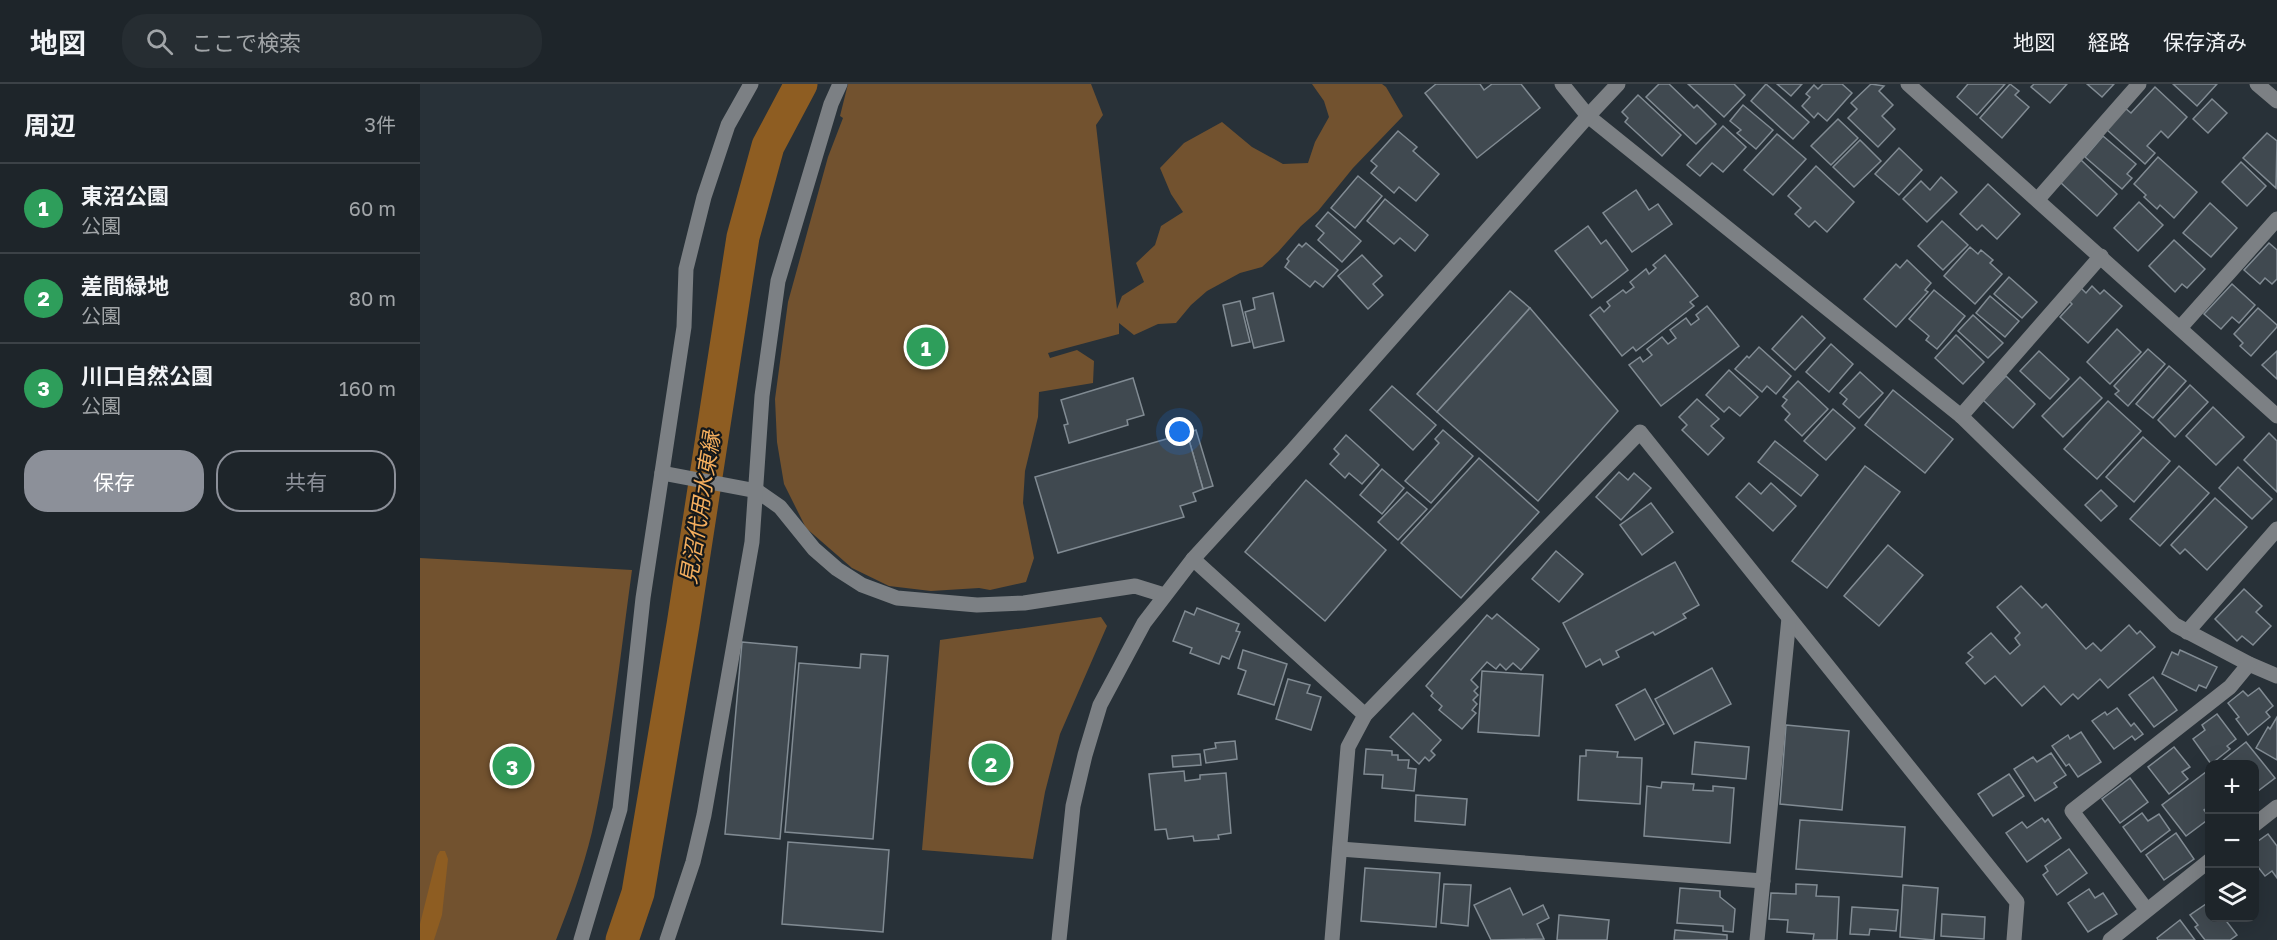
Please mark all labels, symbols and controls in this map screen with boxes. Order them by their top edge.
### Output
search box [122,14,542,68]
icon: search [143,25,176,58]
text: 地図 [30,26,86,59]
text: ここで検索 [191,29,301,56]
text: 地図 [2013,29,2055,55]
text: 経路 [2088,29,2130,55]
text: 保存済み [2163,29,2247,55]
text: 周辺 [24,110,76,141]
text: 3件 [364,112,396,136]
text: 東沼公園 [81,182,169,209]
text: 1 [38,196,49,220]
text: 60 m [349,196,396,220]
text: 公園 [81,213,121,237]
text: 差間緑地 [81,272,169,299]
text: 2 [37,286,50,310]
text: 80 m [349,286,396,310]
text: 公園 [81,303,121,327]
pin: 1 [906,324,946,370]
text: 川口自然公園 [81,362,213,389]
text: 3 [37,376,50,400]
text: 160 m [339,376,396,400]
text: 公園 [81,393,121,417]
your location [1165,417,1194,446]
water label: 見沼代用水東縁 [674,427,725,586]
button: 保存 [24,450,204,512]
button: 共有 [216,450,396,512]
pin: 2 [972,740,1010,786]
pin: 3 [492,744,532,788]
map controls [2205,760,2259,922]
button: + [2205,760,2259,814]
button: − [2205,814,2259,868]
button: layers [2205,868,2259,922]

